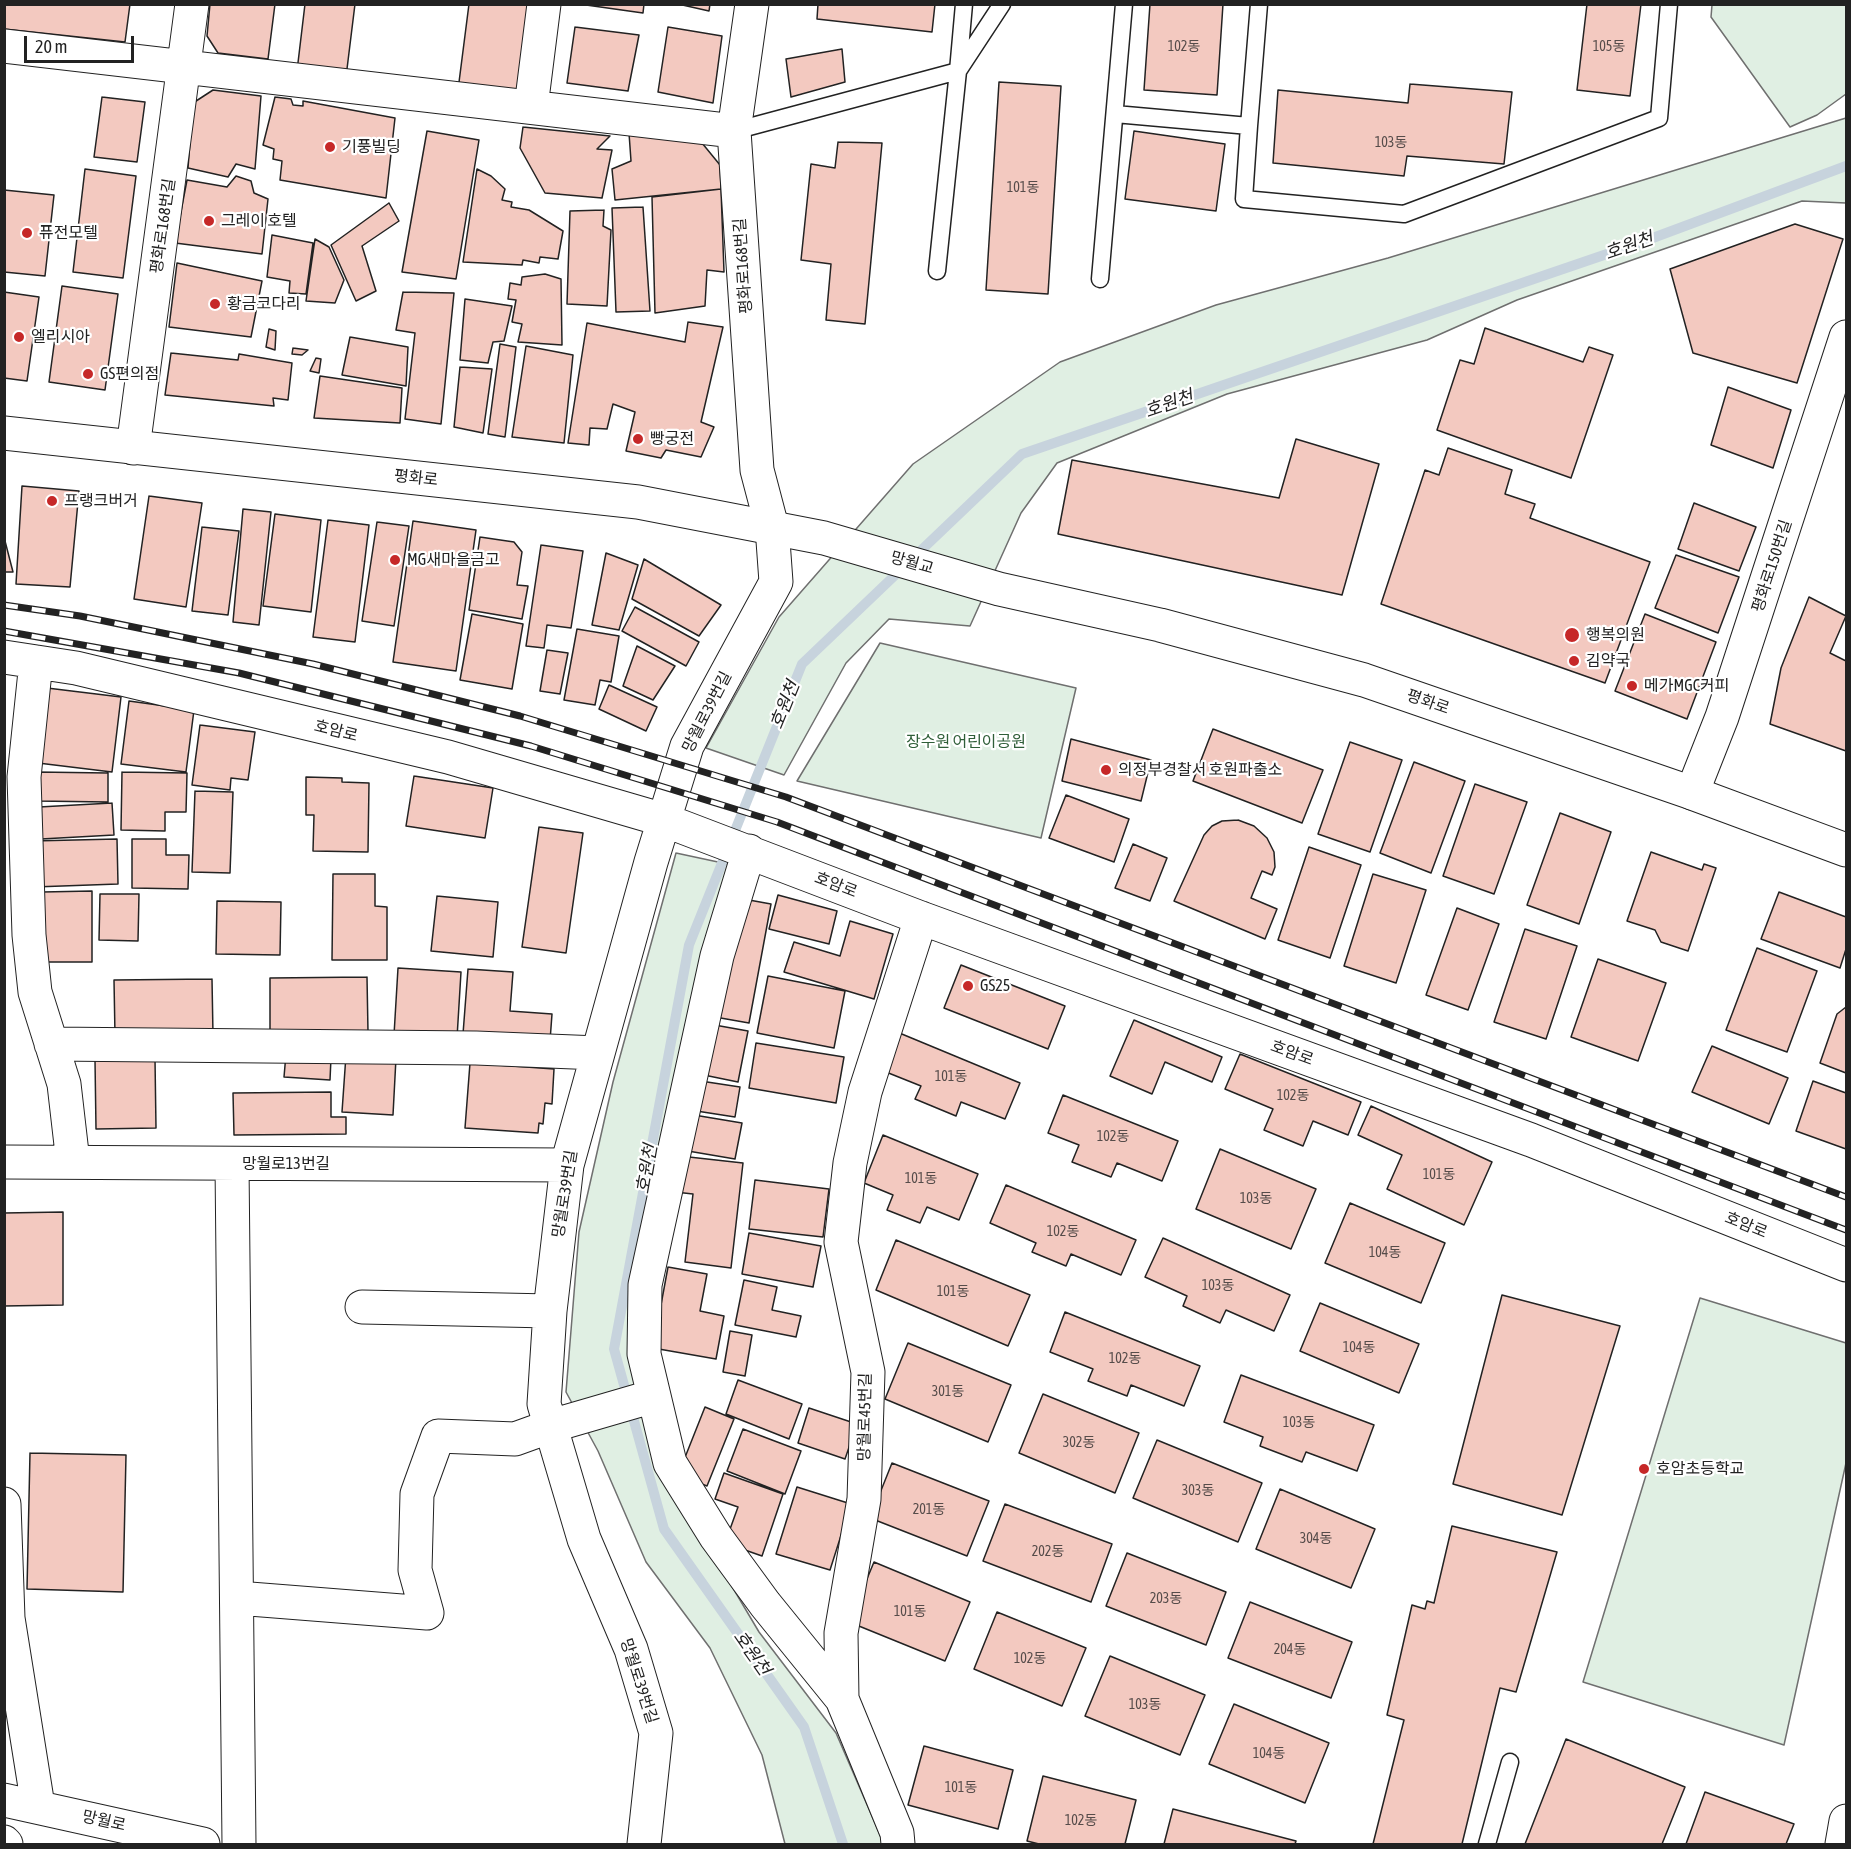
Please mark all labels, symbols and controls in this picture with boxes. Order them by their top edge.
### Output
scale bar [27,24,136,62]
text: 20 m [35,36,67,57]
house number: 102동 [1168,39,1200,55]
house number: 105동 [1593,39,1625,55]
house number: 103동 [1375,135,1407,151]
place label: 기풍빌딩 [342,137,401,157]
marker: 기풍빌딩 [323,140,337,154]
street label: 평화로168번길 [147,177,179,275]
house number: 101동 [1007,180,1039,196]
place label: 그레이 호텔 [221,211,297,231]
marker: 그레이 호텔 [202,214,216,228]
street label: 평화로168번길 [730,217,756,315]
place label: 퓨전모텔 [39,223,98,243]
marker: 퓨전모텔 [20,226,34,240]
water label: 호원천 [1602,228,1656,264]
place label: 황금코다리 [227,294,301,314]
marker: 황금코다리 [208,297,222,311]
place label: 엘리시아 [31,327,90,347]
marker: 엘리시아 [12,330,26,344]
place label: GS편의점 [100,364,159,384]
marker: GS편의점 [81,367,95,381]
water label: 호원천 [1142,386,1196,422]
place label: 빵궁전 [650,429,694,449]
marker: 빵궁전 [631,432,645,446]
street label: 평화로 [393,466,439,490]
place label: 프랭크버거 [64,491,138,511]
marker: 프랭크버거 [45,494,59,508]
street label: 평화로150번길 [1748,517,1796,615]
street label: 망월교 [888,548,936,578]
place label: MG새마을금고 [407,550,500,570]
marker: MG새마을금고 [388,553,402,567]
place label: 행복의원 [1586,625,1645,645]
marker: 행복의원 [1563,626,1581,644]
place label: 김약국 [1586,651,1630,671]
marker: 김약국 [1567,654,1581,668]
street label: 망월로39번길 [678,668,736,756]
place label: 메가MGC커피 [1644,676,1729,696]
water label: 호원천 [766,678,804,732]
marker: 메가MGC커피 [1625,679,1639,693]
street label: 평화로 [1404,686,1452,718]
street label: 호암로 [312,716,360,746]
park label: 장수원 어린이공원 [906,732,1026,752]
place label: 의정부경찰서 호원파출소 [1118,760,1282,780]
marker: 의정부경찰서 호원파출소 [1099,763,1113,777]
street label: 호암로 [812,868,860,902]
place label: GS25 [980,976,1010,996]
marker: GS25 [961,979,975,993]
street label: 호암로 [1268,1036,1316,1070]
house number: 101동 [935,1069,967,1085]
house number: 102동 [1277,1088,1309,1104]
house number: 102동 [1097,1129,1129,1145]
water label: 호원천 [632,1143,662,1195]
street label: 망월로39번길 [549,1149,581,1239]
street label: 망월로13번길 [242,1154,330,1174]
house number: 101동 [1423,1167,1455,1183]
house number: 101동 [905,1171,937,1187]
house number: 103동 [1240,1191,1272,1207]
street label: 호암로 [1722,1208,1770,1242]
house number: 102동 [1047,1224,1079,1240]
house number: 104동 [1369,1245,1401,1261]
house number: 103동 [1202,1278,1234,1294]
house number: 101동 [937,1284,969,1300]
house number: 104동 [1343,1340,1375,1356]
house number: 102동 [1109,1351,1141,1367]
street label: 망월로45번길 [855,1373,875,1461]
house number: 301동 [932,1384,964,1400]
house number: 103동 [1283,1415,1315,1431]
house number: 302동 [1063,1435,1095,1451]
place label: 호암초등학교 [1656,1459,1744,1479]
marker: 호암초등학교 [1637,1462,1651,1476]
house number: 303동 [1182,1483,1214,1499]
house number: 201동 [913,1502,945,1518]
house number: 304동 [1300,1531,1332,1547]
house number: 202동 [1032,1544,1064,1560]
house number: 203동 [1150,1591,1182,1607]
house number: 101동 [894,1604,926,1620]
water label: 호원천 [729,1626,775,1680]
street label: 망월로39번길 [616,1636,662,1726]
house number: 204동 [1274,1642,1306,1658]
house number: 102동 [1014,1651,1046,1667]
house number: 103동 [1129,1697,1161,1713]
house number: 104동 [1253,1746,1285,1762]
house number: 101동 [945,1780,977,1796]
street label: 망월로 [80,1807,128,1835]
house number: 102동 [1065,1813,1097,1829]

